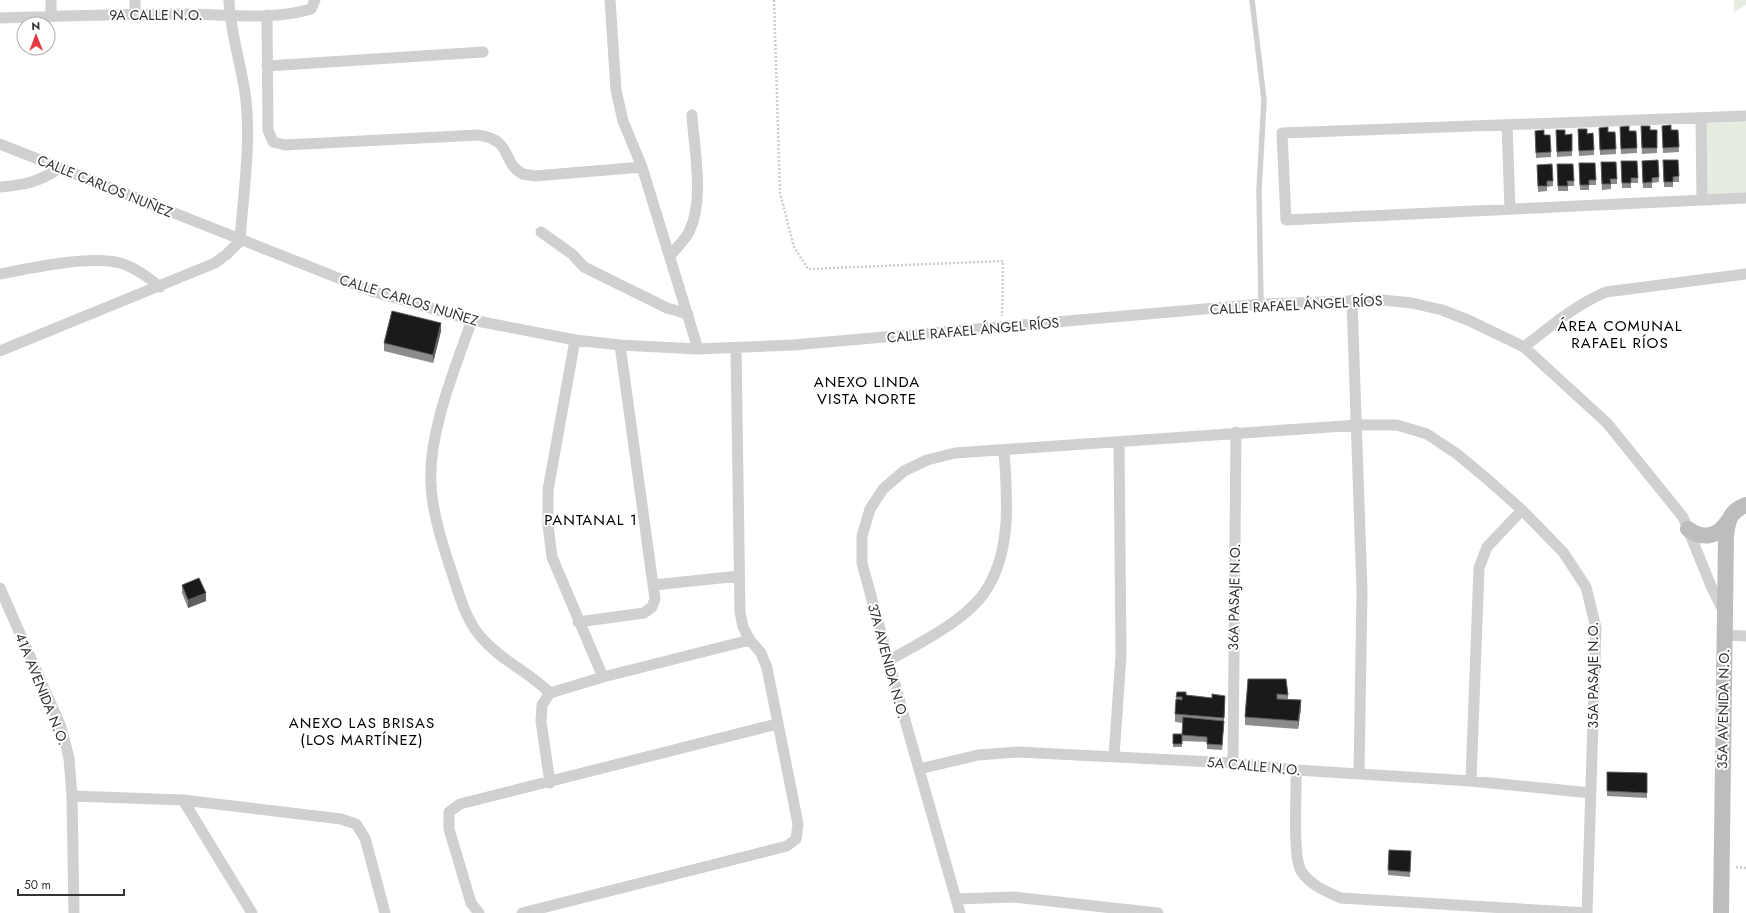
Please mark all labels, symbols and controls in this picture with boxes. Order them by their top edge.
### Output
street label: 9A CALLE N.O. [109,5,203,25]
north arrow [16,16,56,56]
text: N [31,18,40,34]
street label: CALLE CARLOS NUÑEZ [34,150,176,222]
street label: CALLE CARLOS NUÑEZ [337,269,481,331]
street label: CALLE RAFAEL ÁNGEL RÍOS [1209,290,1383,320]
street label: CALLE RAFAEL ÁNGEL RÍOS [886,312,1060,347]
district label: ÁREA COMUNAL RAFAEL RÍOS [1558,315,1682,354]
district label: ANEXO LINDA VISTA NORTE [814,371,920,410]
district label: PANTANAL 1 [544,509,638,531]
street label: 36A PASAJE N.O. [1223,543,1245,651]
street label: 37A AVENIDA N.O. [863,601,913,721]
street label: 35A PASAJE N.O. [1583,622,1603,728]
street label: 41A AVENIDA N.O. [10,630,74,748]
street label: 35A AVENIDA N.O. [1712,649,1734,769]
district label: ANEXO LAS BRISAS (LOS MARTÍNEZ) [289,712,435,751]
street label: 5A CALLE N.O. [1206,752,1302,780]
scale bar [18,871,124,897]
text: 50 m [24,876,51,894]

